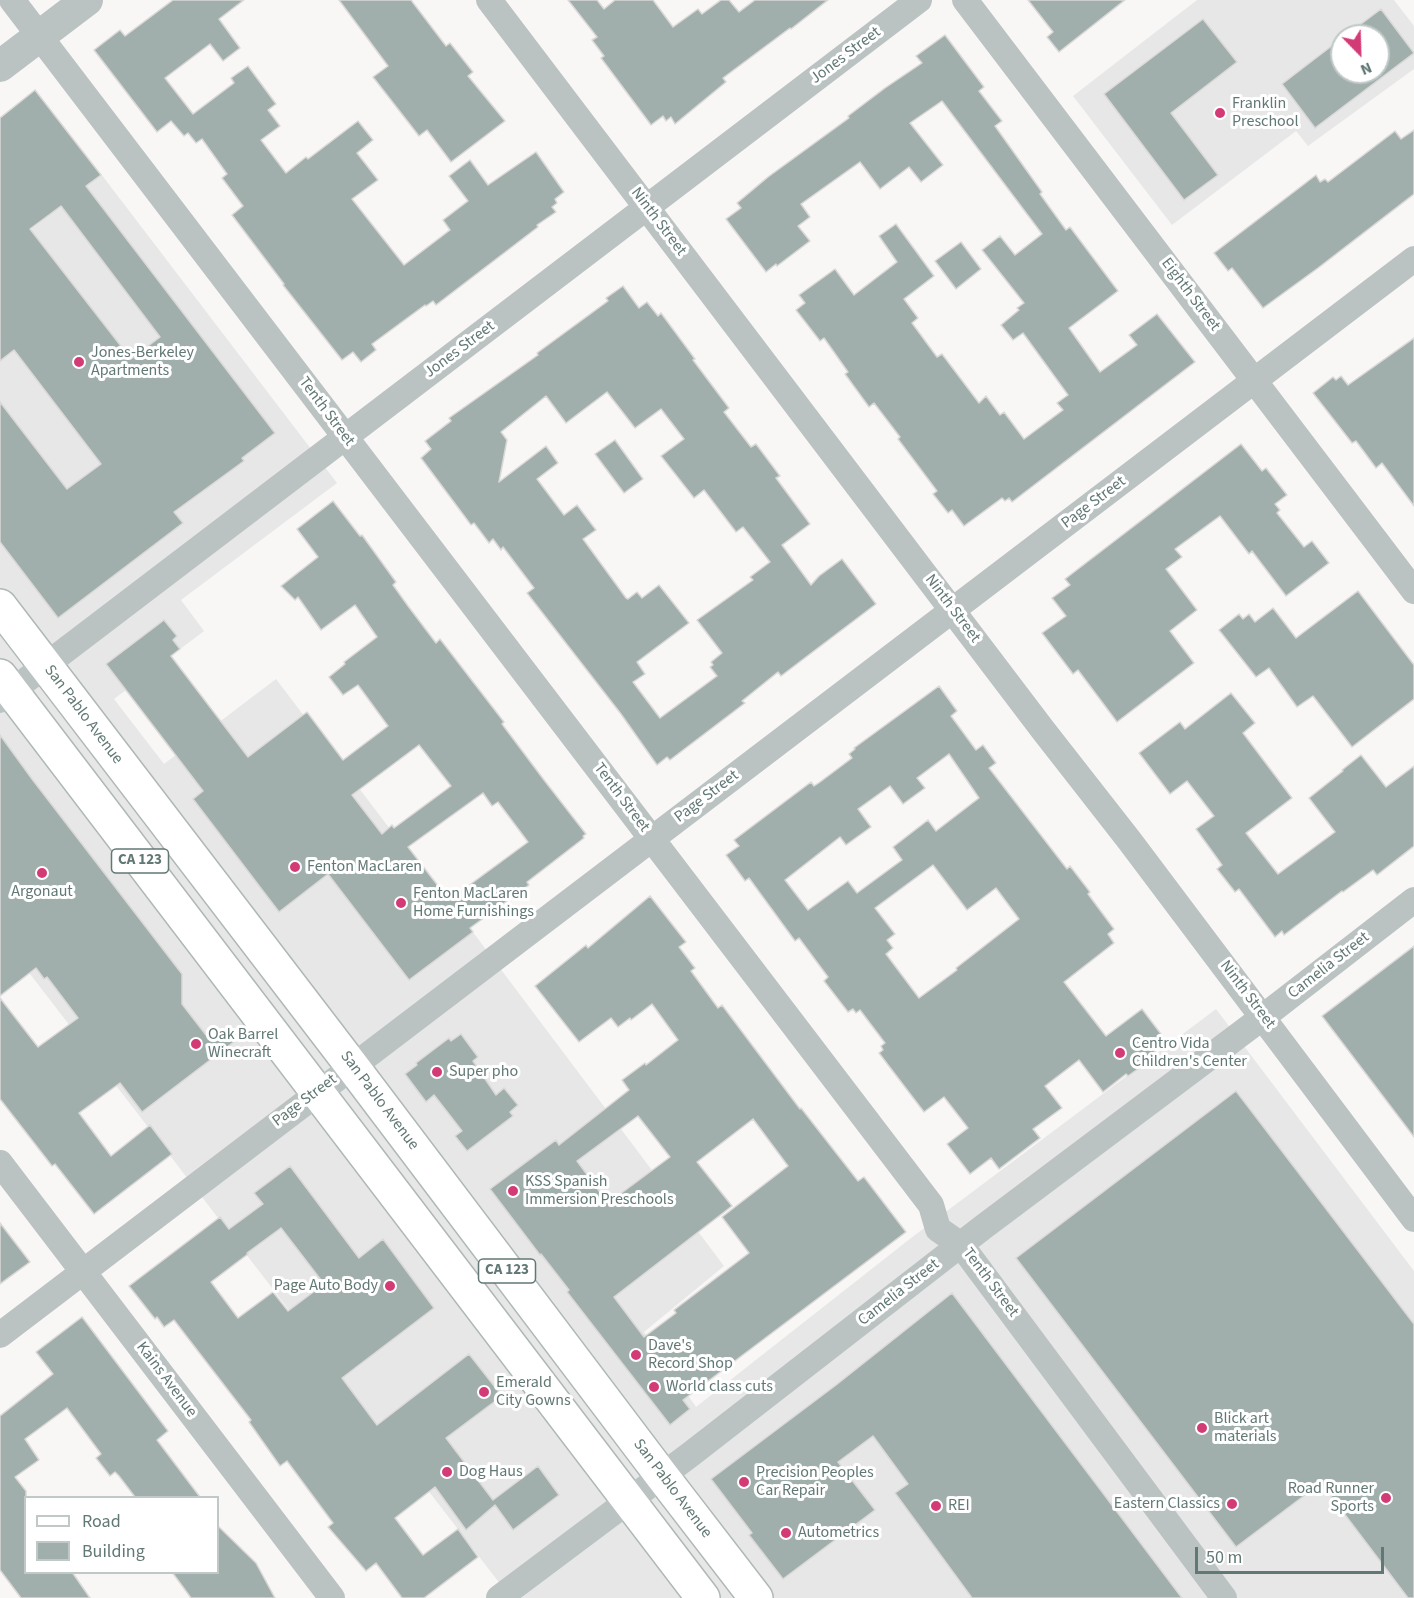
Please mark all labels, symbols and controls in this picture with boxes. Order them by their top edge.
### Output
street label: Jones Street [807,23,885,89]
north arrow [1330,24,1390,84]
text: N [1357,57,1375,81]
place label: Franklin Preschool [1232,94,1299,132]
marker: Franklin Preschool [1213,106,1227,120]
street label: Ninth Street [626,184,690,260]
street label: Eighth Street [1156,255,1224,335]
street label: Jones Street [421,317,499,383]
place label: Jones-Berkeley Apartments [91,343,194,381]
marker: Jones-Berkeley Apartments [72,355,86,369]
street label: Tenth Street [294,374,358,450]
street label: Page Street [1058,473,1130,533]
street label: Ninth Street [920,571,984,647]
street label: San Pablo Avenue [39,662,127,768]
street label: Tenth Street [589,760,653,836]
street label: Page Street [671,767,743,827]
road number: CA 123 [112,849,168,873]
place label: Fenton MacLaren [307,857,422,877]
marker: Fenton MacLaren [288,860,302,874]
marker: Argonaut [35,866,49,880]
place label: Argonaut [11,882,73,902]
place label: Fenton MacLaren Home Furnishings [413,884,534,922]
marker: Fenton MacLaren Home Furnishings [394,896,408,910]
street label: Camelia Street [1285,928,1373,1004]
street label: Ninth Street [1215,957,1279,1033]
place label: Oak Barrel Winecraft [208,1025,278,1063]
place label: Centro Vida Children's Center [1132,1034,1247,1072]
marker: Oak Barrel Winecraft [189,1037,203,1051]
marker: Centro Vida Children's Center [1113,1046,1127,1060]
street label: San Pablo Avenue [335,1048,423,1154]
place label: Super pho [449,1062,518,1082]
marker: Super pho [430,1065,444,1079]
street label: Page Street [269,1071,341,1131]
place label: KSS Spanish Immersion Preschools [525,1172,674,1210]
marker: KSS Spanish Immersion Preschools [506,1184,520,1198]
street label: Tenth Street [958,1245,1022,1321]
street label: Camelia Street [855,1255,943,1331]
road number: CA 123 [478,1259,536,1283]
place label: Page Auto Body [274,1276,378,1296]
marker: Page Auto Body [383,1279,397,1293]
place label: Dave's Record Shop [648,1336,733,1374]
street label: Kains Avenue [131,1339,201,1421]
marker: Dave's Record Shop [629,1348,643,1362]
place label: Emerald City Gowns [496,1373,571,1411]
place label: World class cuts [666,1377,773,1397]
marker: World class cuts [647,1380,661,1394]
marker: Emerald City Gowns [477,1385,491,1399]
place label: Blick art materials [1214,1409,1277,1447]
marker: Blick art materials [1195,1421,1209,1435]
street label: San Pablo Avenue [628,1436,716,1542]
place label: Dog Haus [459,1462,523,1482]
place label: Precision Peoples Car Repair [756,1463,874,1501]
marker: Dog Haus [440,1465,454,1479]
marker: Precision Peoples Car Repair [737,1475,751,1489]
place label: Road Runner Sports [1288,1479,1374,1517]
marker: Road Runner Sports [1379,1491,1393,1505]
place label: Eastern Classics [1114,1494,1220,1514]
legend [24,1496,219,1574]
place label: REI [948,1496,970,1516]
marker: Eastern Classics [1225,1497,1239,1511]
marker: REI [929,1499,943,1513]
text: Road [82,1509,121,1534]
place label: Autometrics [798,1523,879,1543]
marker: Autometrics [779,1526,793,1540]
scale bar [1198,1535,1387,1573]
text: Building [82,1539,145,1564]
text: 50 m [1206,1545,1242,1570]

